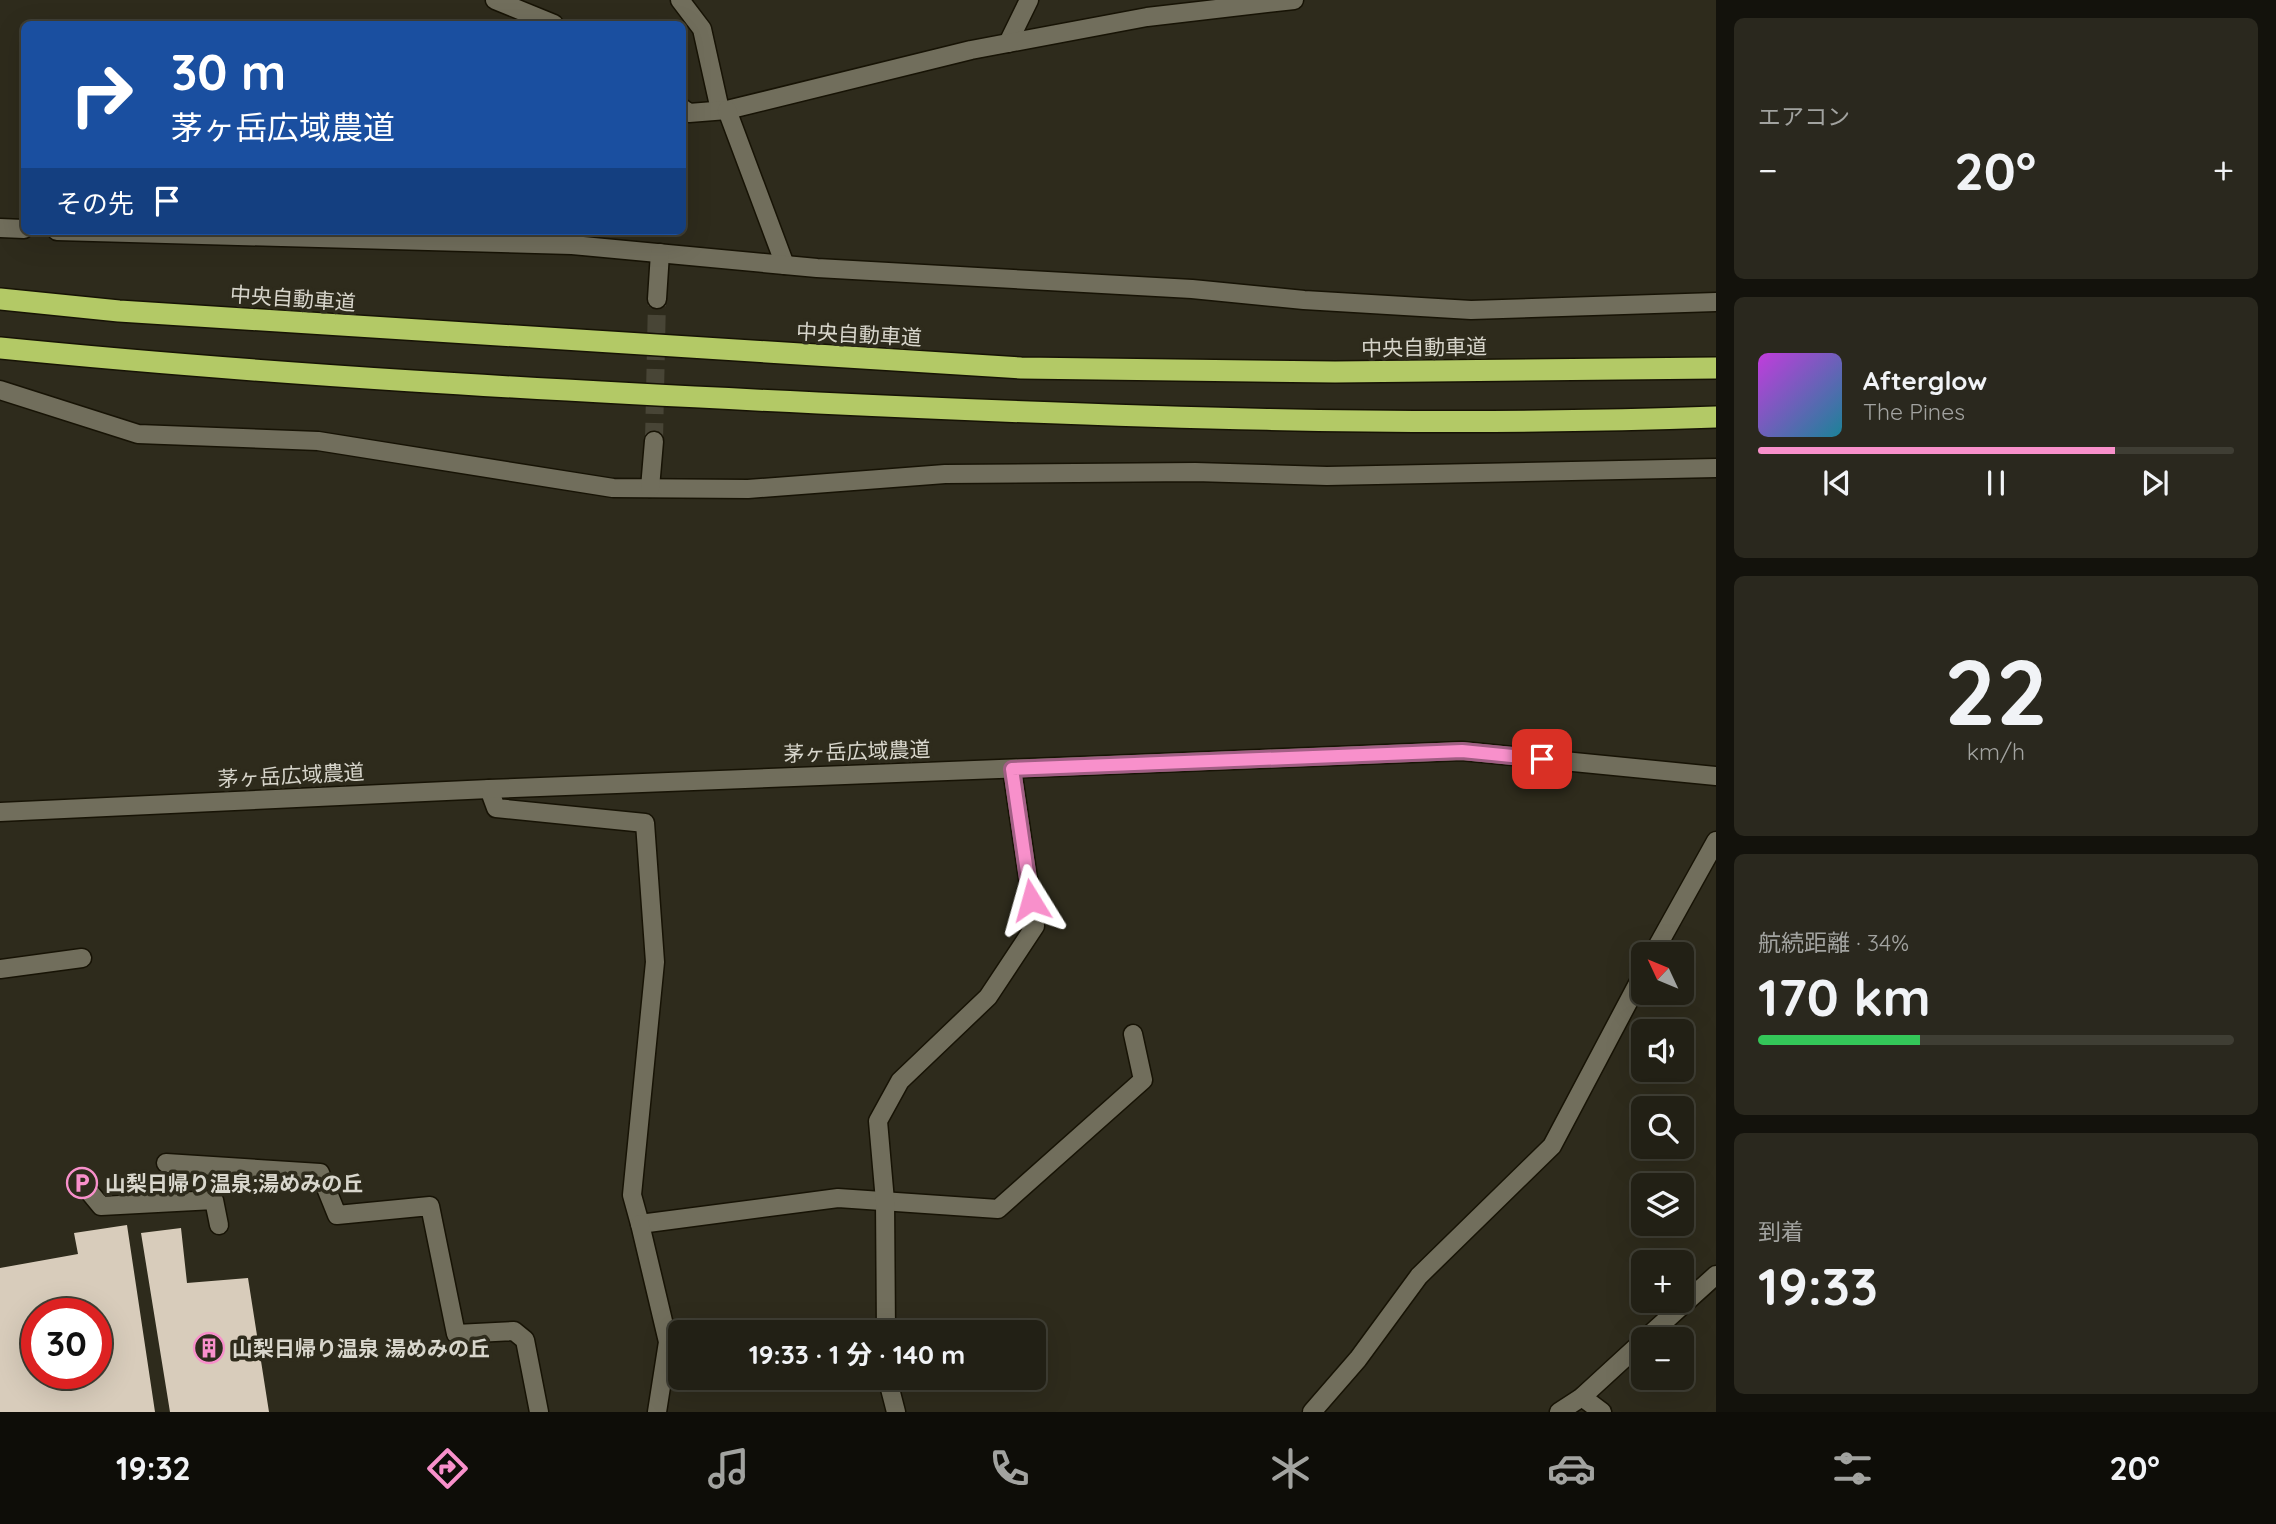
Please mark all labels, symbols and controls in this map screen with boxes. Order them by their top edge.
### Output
text: 30 m [171,41,286,102]
icon: right [56,49,147,140]
text: エアコン [1758,102,1850,131]
text: 茅ヶ岳広域農道 [171,107,395,147]
text: 20° [1954,138,2036,203]
text: − [1758,146,1778,194]
text: + [2213,146,2234,194]
icon: arrive [148,182,186,220]
text: その先 [56,187,134,220]
street label: 中央自動車道 [229,281,357,315]
street label: 中央自動車道 [795,318,923,350]
street label: 中央自動車道 [1361,333,1487,361]
text: Afterglow [1863,364,1987,397]
text: The Pines [1863,397,1965,426]
icon: previous [1818,464,1856,502]
icon: pause [1977,464,2015,502]
icon: next [2136,464,2174,502]
text: 22 [1944,634,2048,748]
pin [1512,729,1572,789]
street label: 茅ヶ岳広域農道 [783,735,931,767]
text: km/h [1967,737,2025,766]
icon: arrive [1523,740,1561,778]
street label: 茅ヶ岳広域農道 [217,758,365,792]
position arrow [994,863,1068,937]
text: 航続距離 · 34% [1758,928,1909,957]
north arrow [1631,942,1694,1004]
map controls [1631,942,1694,1390]
text: 170 km [1758,964,1931,1029]
button: sound [1631,1019,1694,1082]
button: search [1631,1096,1694,1159]
parking icon: 山梨日帰り温泉;湯めみの丘 [65,1166,99,1200]
place label: 山梨日帰り温泉;湯めみの丘 [105,1170,363,1196]
button: layers [1631,1173,1694,1236]
text: 到着 [1758,1217,1804,1246]
button: + [1631,1250,1694,1313]
text: 19:33 [1758,1253,1878,1318]
speed limit sign: 30 [21,1298,112,1389]
button: − [1631,1327,1694,1390]
building icon: 山梨日帰り温泉 湯めみの丘 [192,1331,226,1365]
place label: 山梨日帰り温泉 湯めみの丘 [232,1335,490,1361]
text: 19:33 · 1 分 · 140 m [749,1338,965,1371]
icon: directions [423,1444,472,1493]
icon: music [704,1444,753,1493]
icon: phone [985,1444,1034,1493]
icon: climate [1266,1444,1315,1493]
icon: car [1547,1444,1596,1493]
icon: filters [1828,1444,1877,1493]
text: 19:32 [116,1448,191,1488]
text: 20° [2109,1448,2160,1488]

